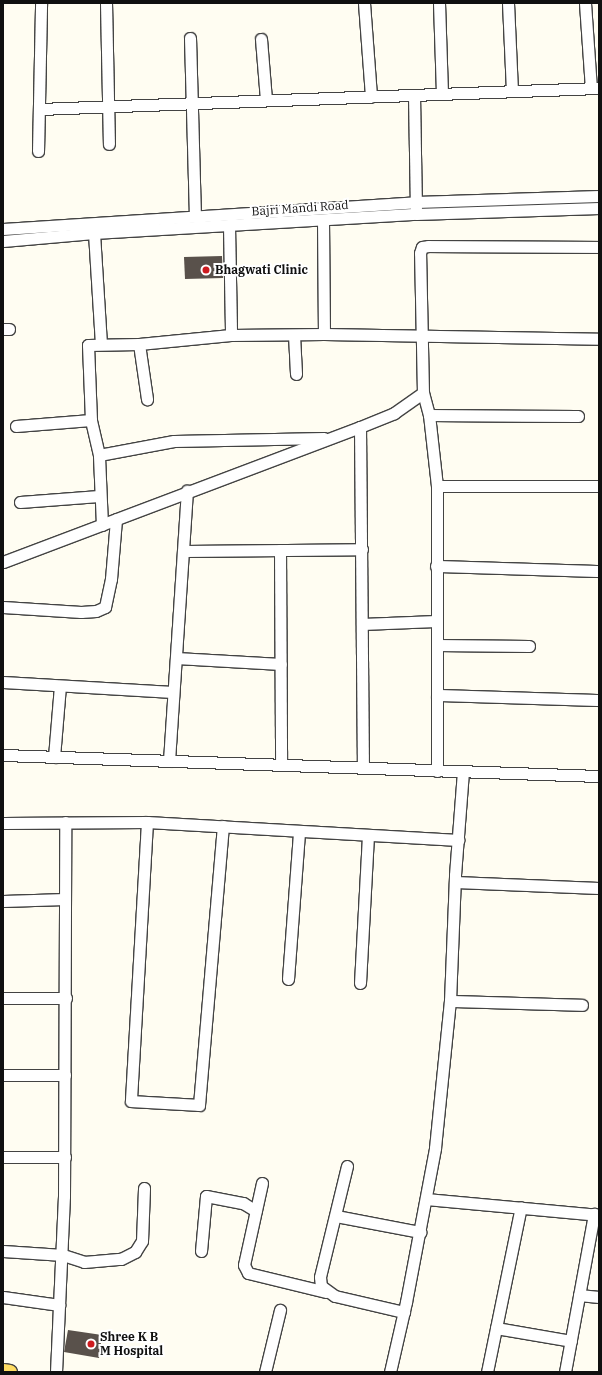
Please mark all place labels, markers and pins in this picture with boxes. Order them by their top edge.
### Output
place label: Bhagwati Clinic [215,263,308,277]
marker: Bhagwati Clinic [200,264,212,276]
place label: Shree K B M Hospital [100,1330,163,1358]
marker: Shree K B M Hospital [85,1338,97,1350]

